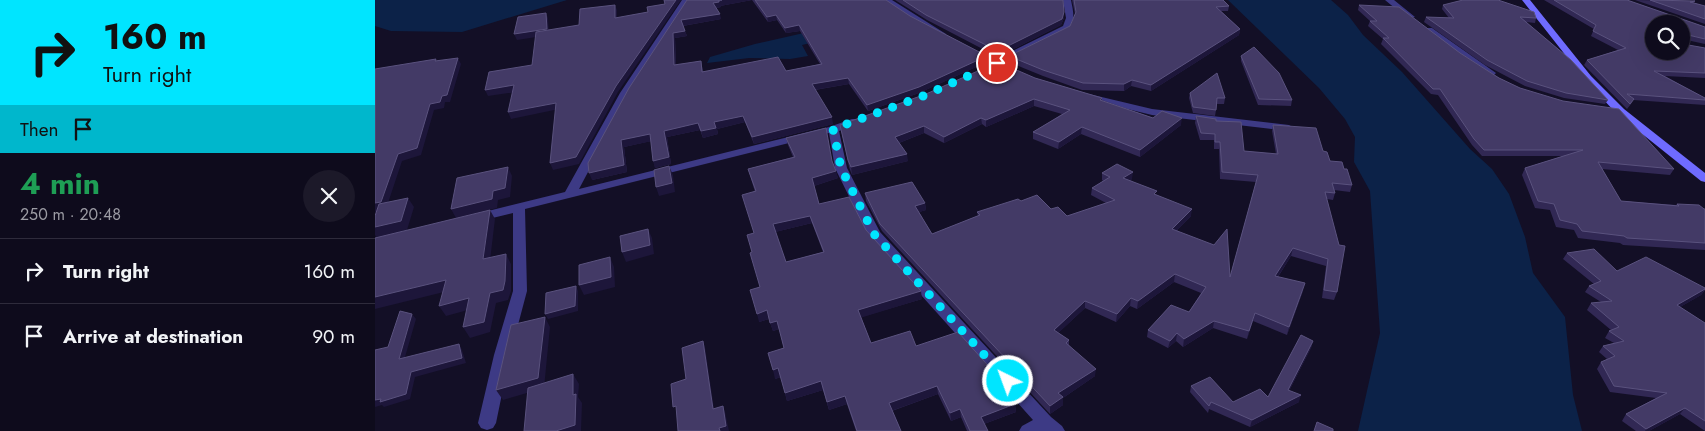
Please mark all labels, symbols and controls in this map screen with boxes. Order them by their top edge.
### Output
text: 160 m [103,12,207,62]
map controls [1645,15,1690,60]
button: search [1645,15,1690,60]
icon: right [20,20,85,85]
pin [976,42,1018,84]
icon: arrive [983,49,1011,77]
text: Turn right [103,58,191,90]
icon: arrive [69,115,97,143]
text: Then [20,116,59,143]
text: 4 min [20,162,100,205]
button: close [303,170,355,222]
text: 250 m · 20:48 [20,203,121,226]
icon: right [20,257,48,285]
text: Turn right [63,258,149,285]
text: 160 m [304,258,355,285]
icon: arrive [20,322,48,350]
text: Arrive at destination [63,323,243,350]
text: 90 m [312,323,355,350]
position arrow [981,354,1033,406]

